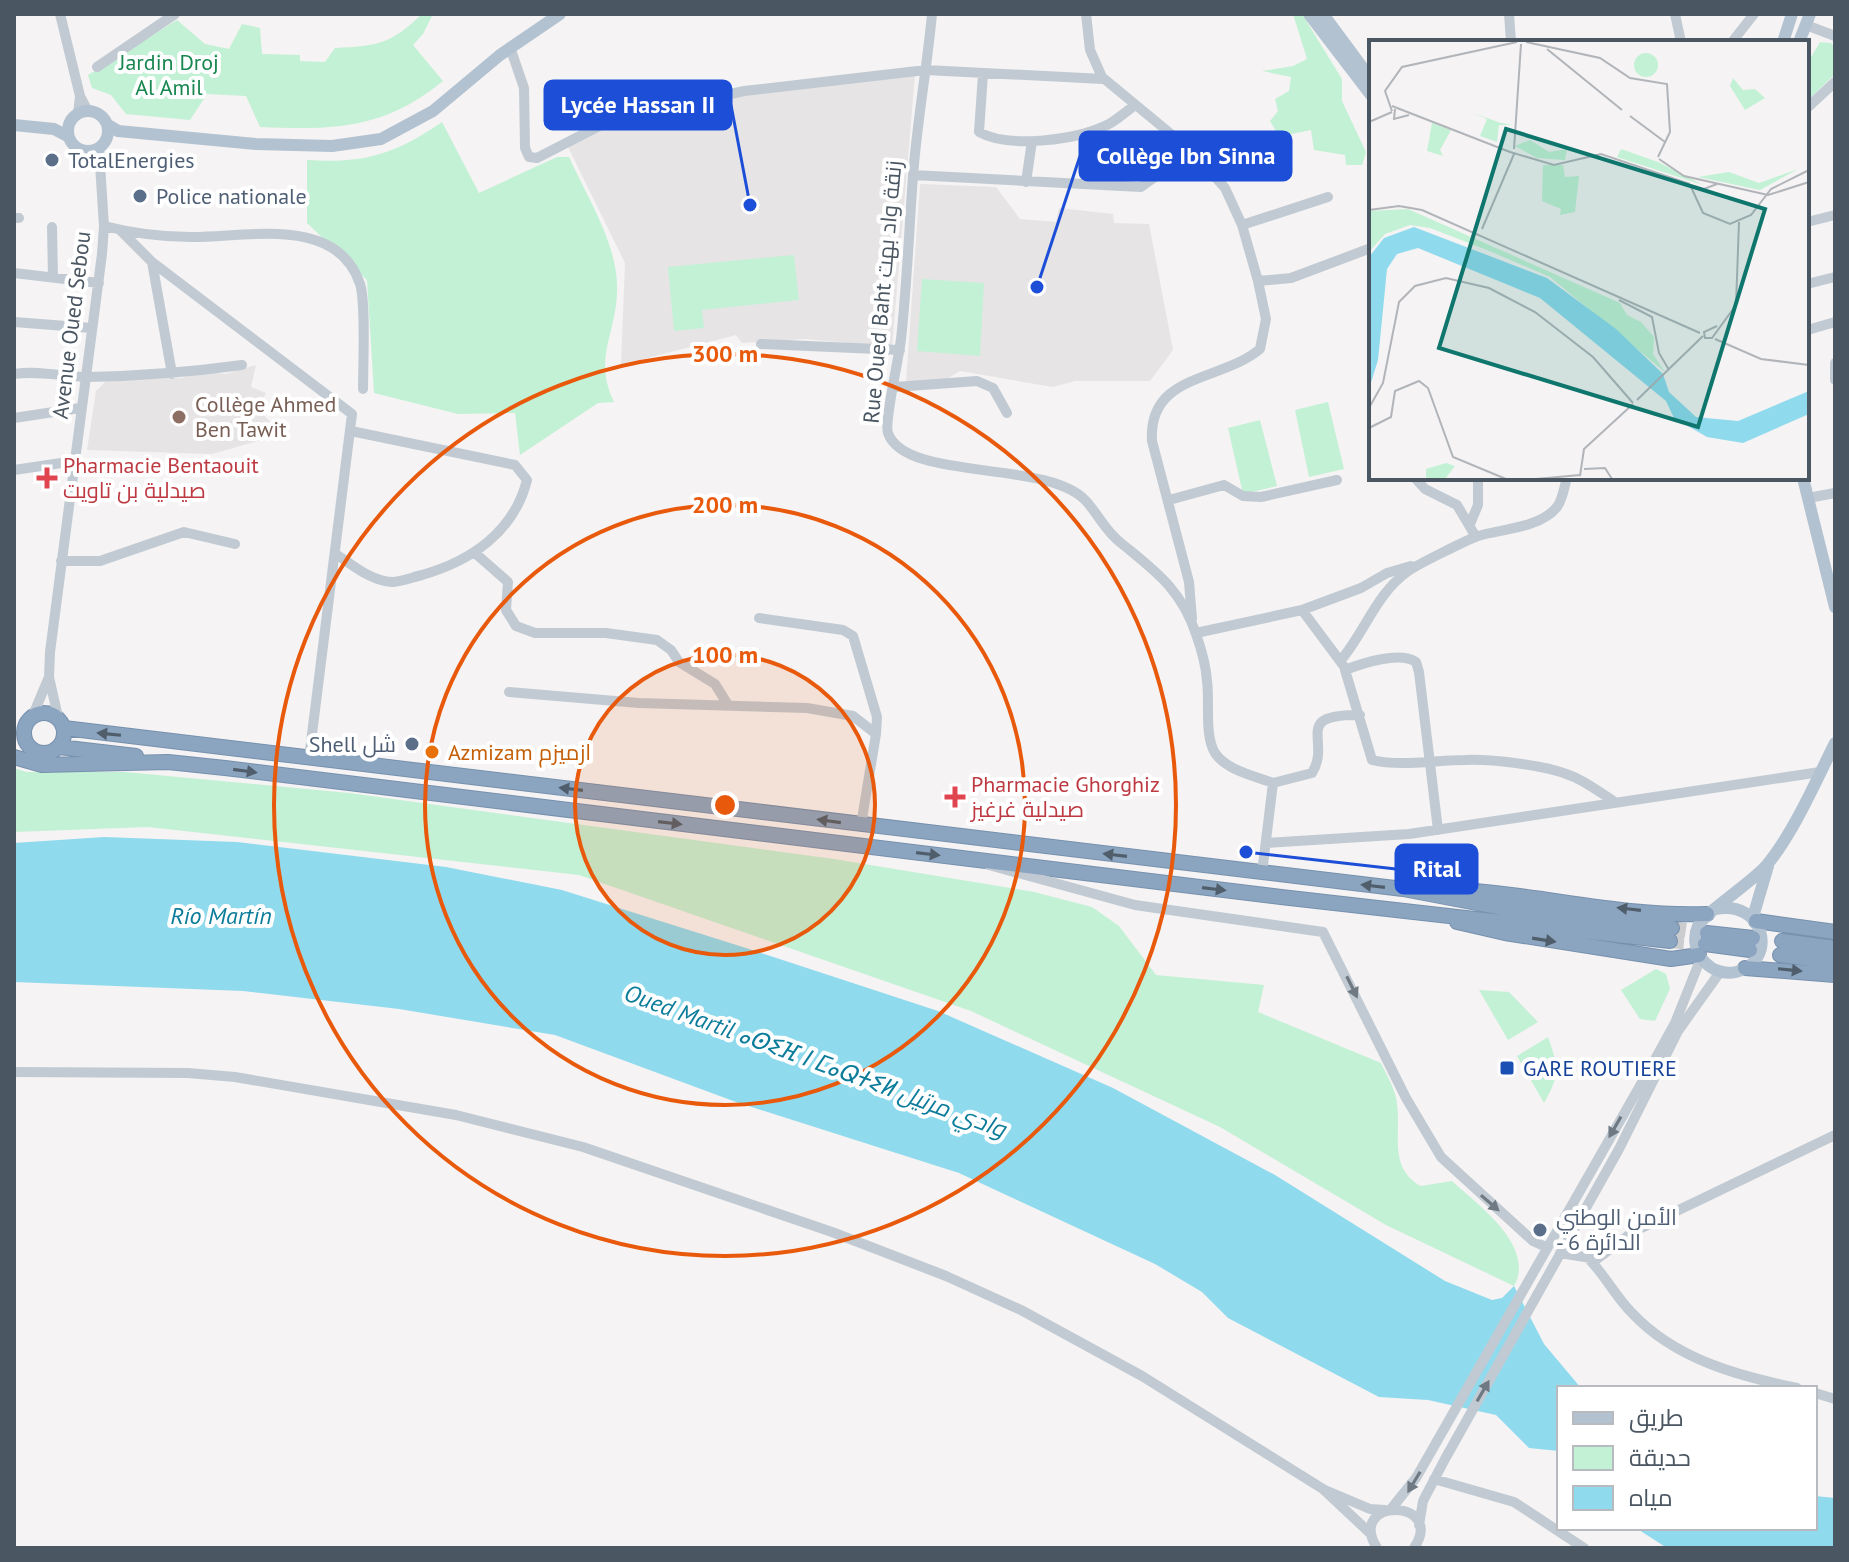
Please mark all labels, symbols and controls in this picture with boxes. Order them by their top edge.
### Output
inset map [1369,40,1809,480]
park label: Jardin Droj Al Amil [118,48,219,101]
callout: Lycée Hassan II [545,81,731,129]
text: Lycée Hassan II [561,89,715,120]
callout: Collège Ibn Sinna [1080,132,1291,180]
text: Collège Ibn Sinna [1097,140,1275,171]
place label: TotalEnergies [68,146,195,174]
marker: TotalEnergies [43,151,61,169]
street label: Rue Oued Baht زنقة واد بهت [857,159,907,425]
place label: Police nationale [156,182,307,210]
marker: Police nationale [131,187,149,205]
street label: Avenue Oued Sebou [46,230,96,420]
text: 300 m [692,338,758,369]
place label: Collège Ahmed Ben Tawit [195,390,336,443]
marker: Collège Ahmed Ben Tawit [170,408,188,426]
place label: Pharmacie Bentaouit صيدلية بن تاويت [63,451,259,504]
marker: Pharmacie Bentaouit صيدلية بن تاويت [38,469,56,487]
text: 200 m [692,489,758,520]
text: 100 m [692,639,758,670]
one-way arrow [96,728,121,741]
place label: Shell شل [309,730,396,758]
marker: Shell شل [403,735,421,753]
place label: Azmizam ازميزم [448,738,591,768]
marker: Azmizam ازميزم [423,743,441,761]
one-way arrow [233,765,258,778]
place label: Pharmacie Ghorghiz صيدلية غرغيز [969,770,1160,823]
one-way arrow [558,782,583,795]
marker: Pharmacie Ghorghiz صيدلية غرغيز [946,788,964,806]
centre of rings [711,791,739,819]
one-way arrow [816,814,841,827]
one-way arrow [658,817,683,830]
callout: Rital [1396,845,1477,893]
one-way arrow [916,848,941,861]
one-way arrow [1102,848,1127,861]
text: Rital [1413,853,1462,884]
one-way arrow [1360,879,1385,892]
one-way arrow [1202,883,1227,896]
water label: Río Martín [170,900,272,931]
one-way arrow [1616,902,1641,915]
one-way arrow [1532,934,1557,947]
one-way arrow [1778,963,1803,976]
one-way arrow [1345,975,1359,998]
water label: Oued Martil ⴰⵙⵉⴼ ⵏ ⵎⴰⵕⵜⵉⵍ وادي مرتيل [619,977,1012,1149]
place label: GARE ROUTIERE [1523,1054,1677,1082]
marker: GARE ROUTIERE [1498,1059,1516,1077]
one-way arrow [1608,1116,1622,1139]
one-way arrow [1480,1194,1499,1212]
place label: الأمن الوطني - الدائرة 6 [1556,1203,1677,1256]
marker: الأمن الوطني - الدائرة 6 [1531,1221,1549,1239]
one-way arrow [1476,1380,1490,1402]
legend [1557,1386,1817,1530]
text: طريق [1629,1402,1684,1433]
text: حديقة [1629,1442,1691,1473]
one-way arrow [1407,1471,1421,1493]
text: مياه [1629,1482,1673,1513]

